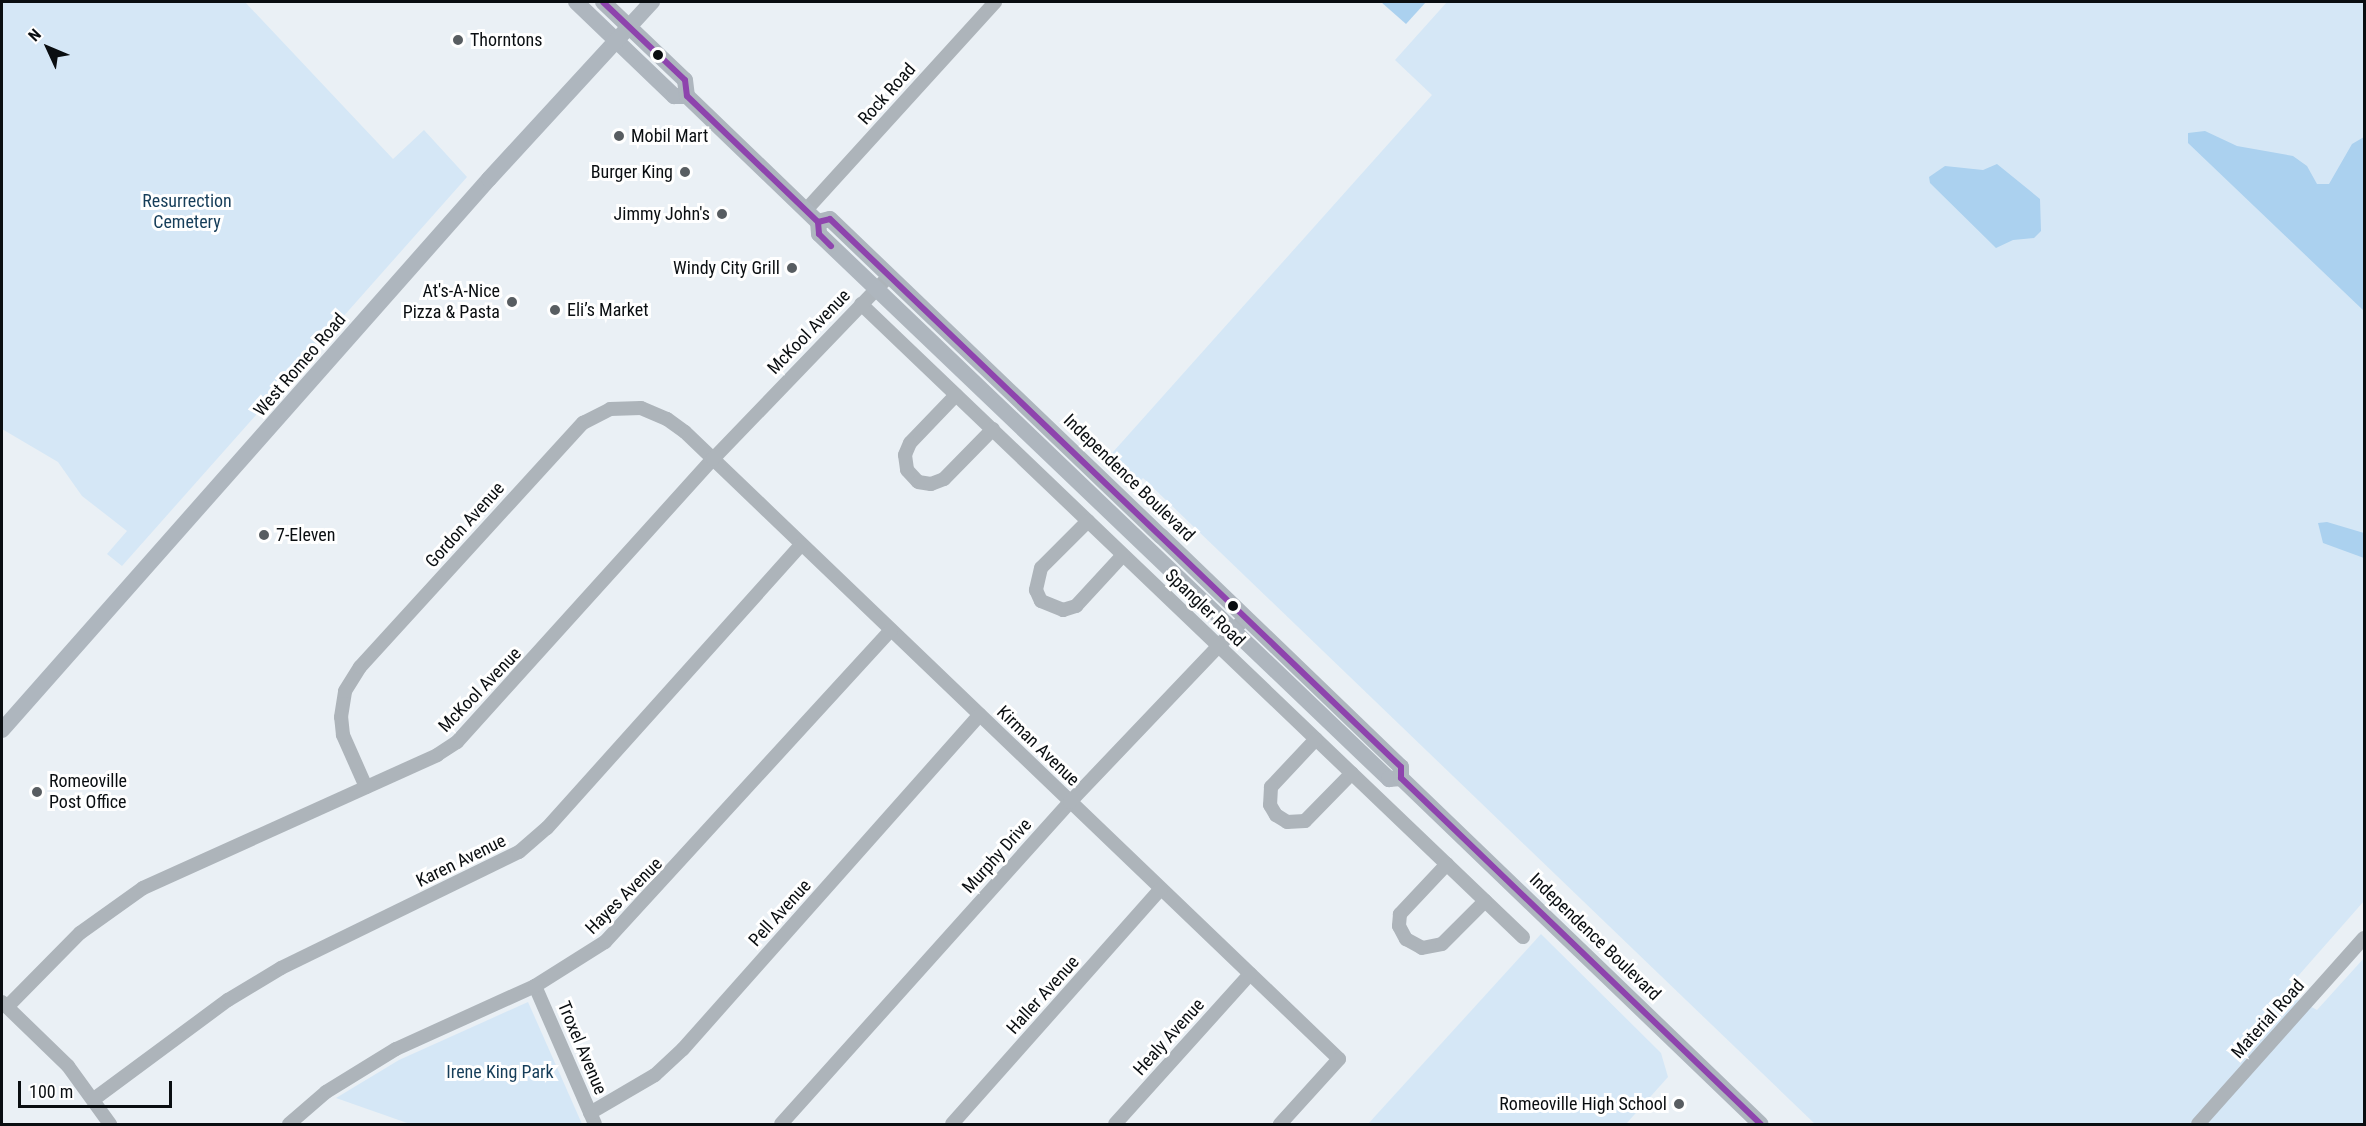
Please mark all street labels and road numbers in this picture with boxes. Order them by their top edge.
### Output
street label: Rock Road [854,59,920,129]
street label: McKool Avenue [763,285,855,379]
street label: West Romeo Road [249,309,351,421]
street label: Independence Boulevard [1059,410,1199,546]
street label: Gordon Avenue [421,478,509,572]
street label: Spangler Road [1161,565,1249,651]
street label: McKool Avenue [434,643,526,737]
street label: Kirman Avenue [992,701,1084,791]
street label: Murphy Drive [958,814,1036,898]
street label: Karen Avenue [413,830,509,892]
street label: Hayes Avenue [581,853,667,939]
street label: Independence Boulevard [1525,869,1665,1005]
street label: Pell Avenue [744,875,816,951]
street label: Haller Avenue [1002,951,1084,1039]
street label: Material Road [2227,975,2309,1063]
street label: Healy Avenue [1129,994,1209,1080]
street label: Troxel Avenue [553,998,611,1098]

